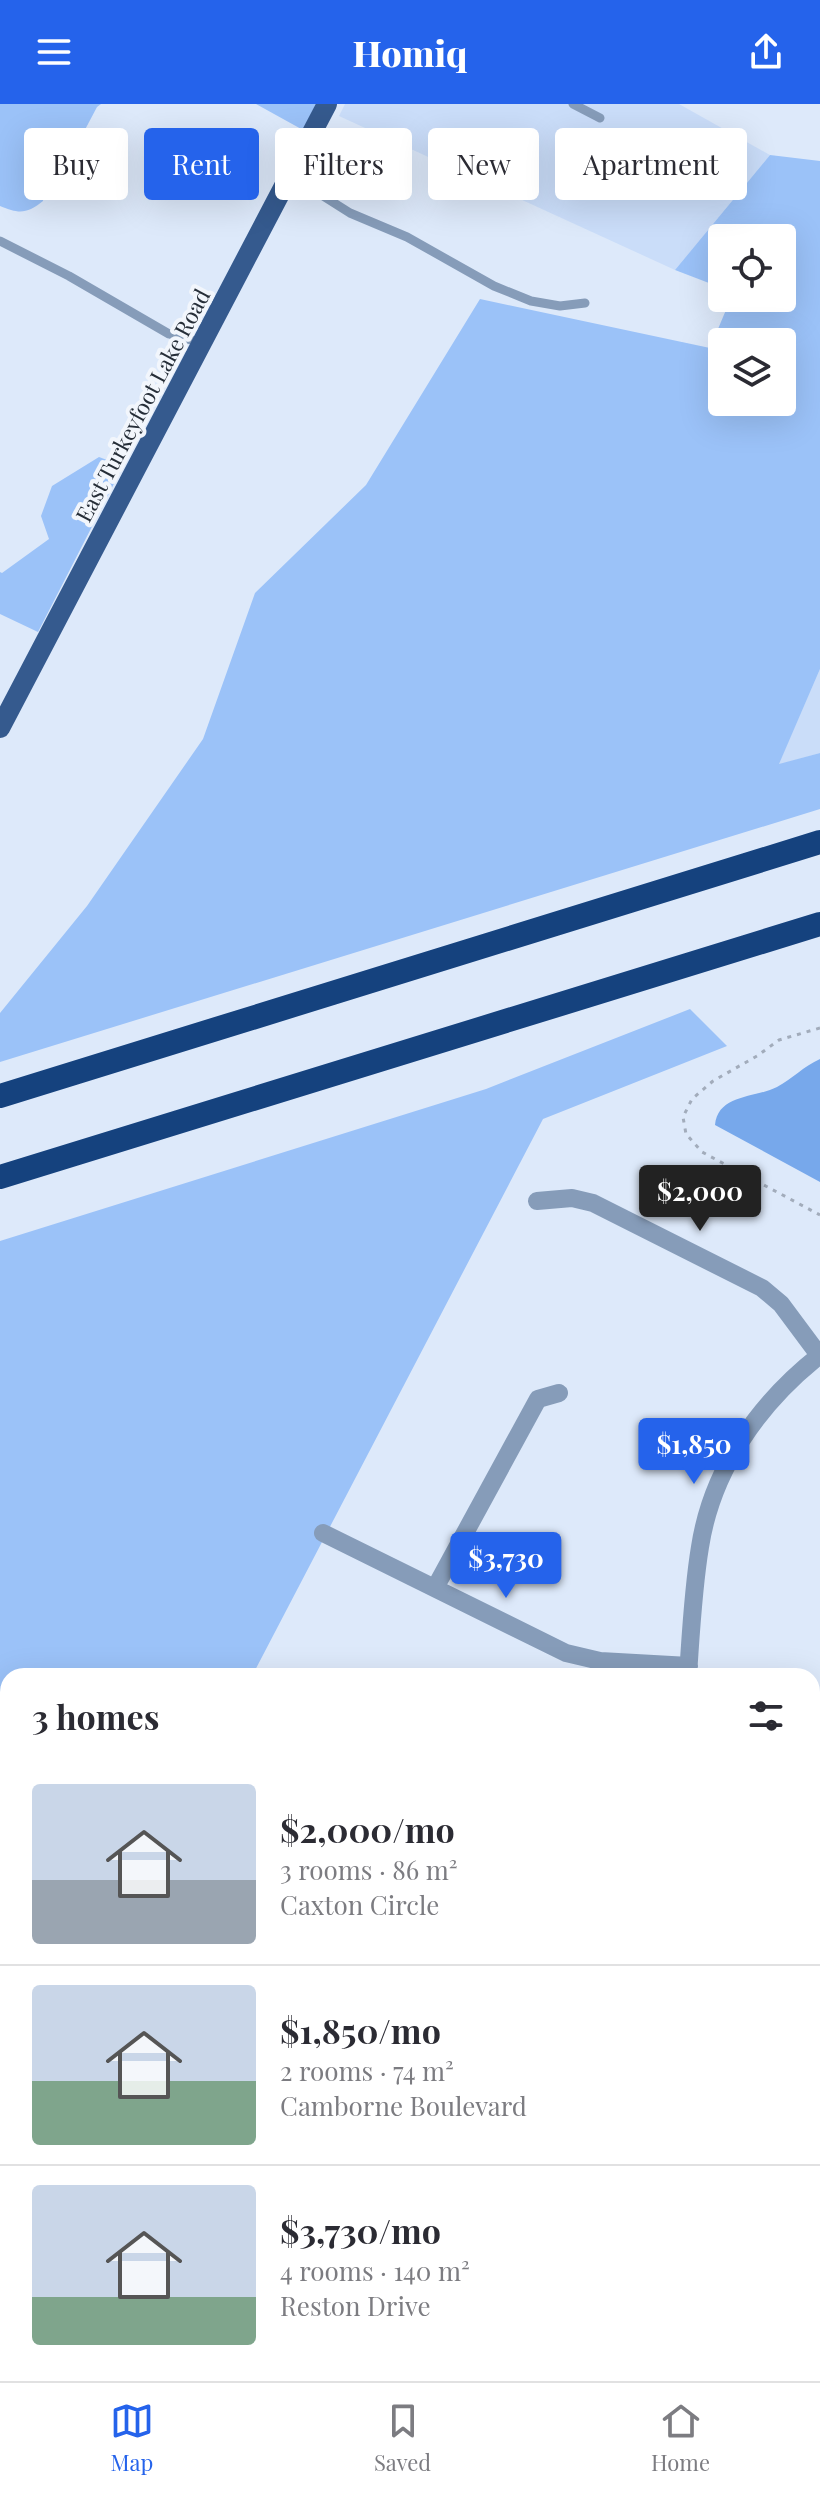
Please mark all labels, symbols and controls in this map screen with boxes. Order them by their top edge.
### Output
text: Homiq [353,28,467,76]
icon: menu [32,30,76,74]
icon: share [744,30,788,74]
chip: Buy [24,128,128,200]
chip: Rent [144,128,259,200]
chip: Filters [275,128,412,200]
chip: New [428,128,539,200]
chip: Apartment [555,128,747,200]
map controls [708,224,796,416]
button: locate [708,224,796,312]
street label: East Turkeyfoot Lake Road [68,283,216,527]
button: layers [708,328,796,416]
pin: $2,000 [635,1165,765,1233]
text: $2,000 [657,1173,743,1208]
pin: $1,850 [629,1418,759,1486]
text: $1,850 [656,1426,732,1461]
pin: $3,730 [441,1532,571,1600]
text: $3,730 [468,1540,544,1575]
text: 3 homes [32,1693,159,1739]
icon: filters [744,1694,788,1738]
text: $2,000/mo [280,1806,455,1852]
icon: home [96,1816,192,1912]
text: 3 rooms · 86 m² [280,1852,458,1887]
text: Caxton Circle [280,1887,439,1922]
text: $1,850/mo [280,2007,441,2053]
icon: home [96,2017,192,2113]
text: 2 rooms · 74 m² [280,2053,454,2088]
text: Camborne Boulevard [280,2088,527,2123]
text: $3,730/mo [280,2207,441,2253]
icon: home [96,2217,192,2313]
text: 4 rooms · 140 m² [280,2253,470,2288]
text: Reston Drive [280,2288,431,2323]
tab: Map [110,2399,154,2477]
tab: Saved [374,2399,431,2477]
tab: Home [651,2399,710,2477]

